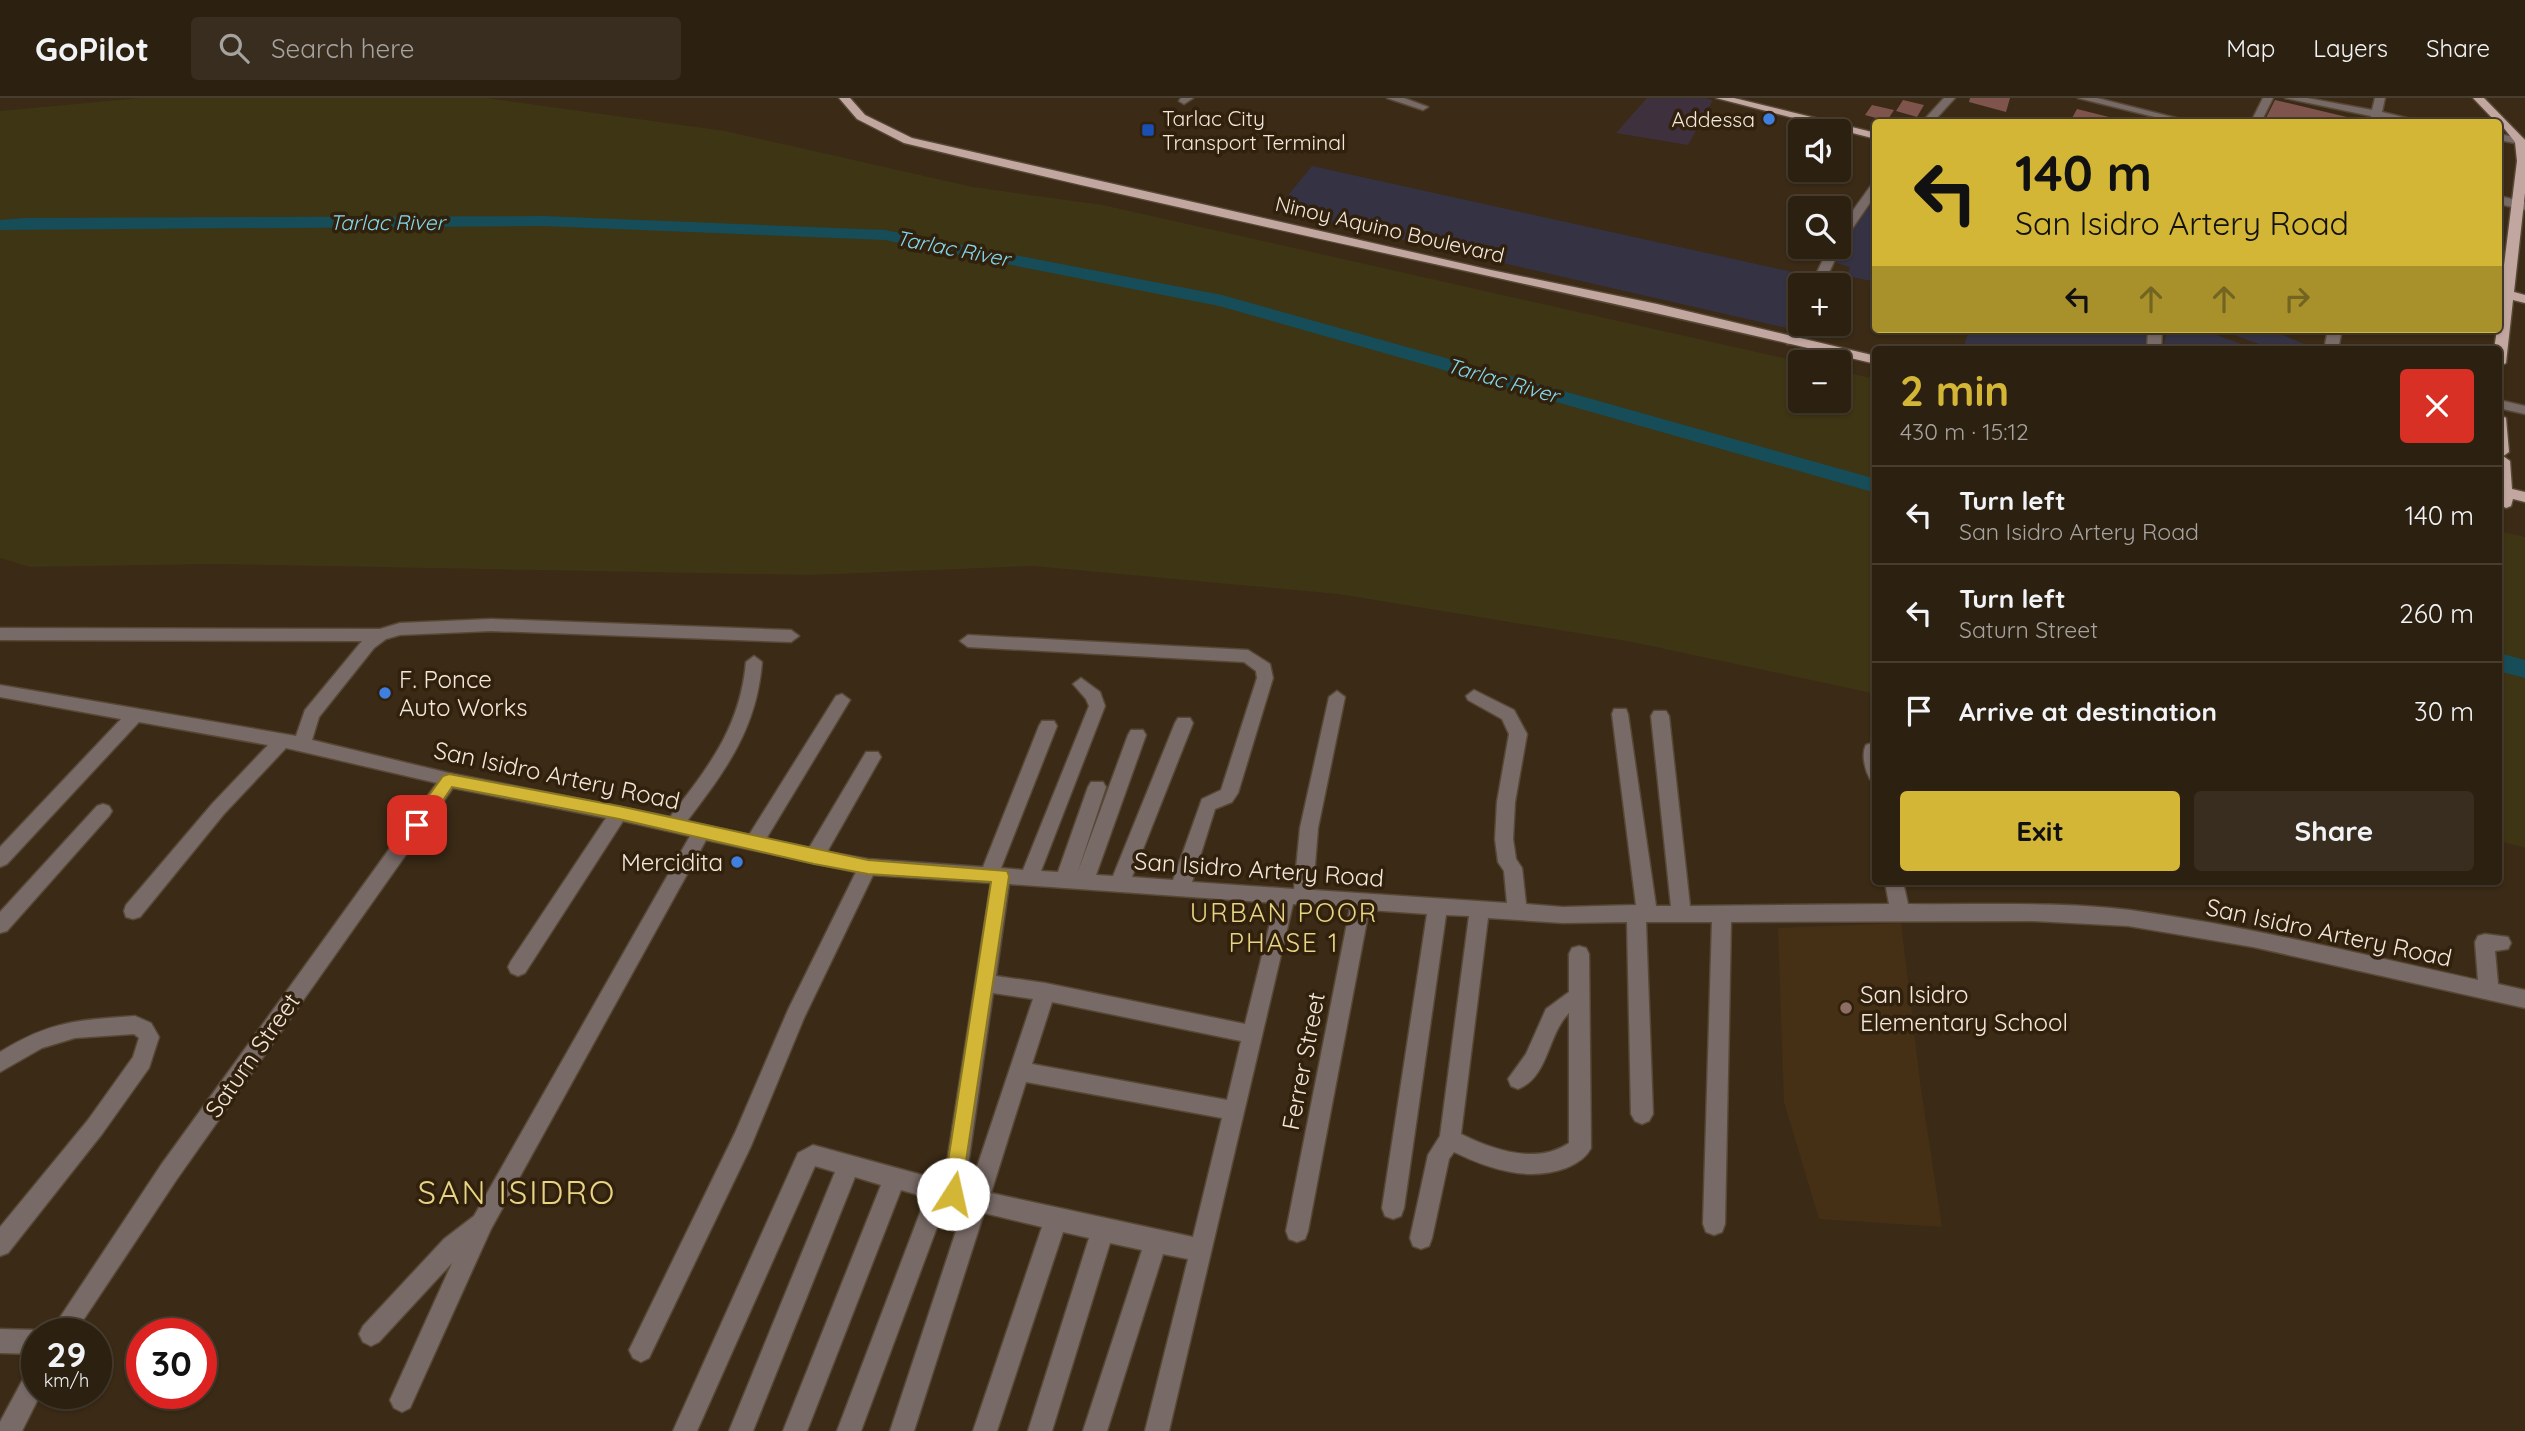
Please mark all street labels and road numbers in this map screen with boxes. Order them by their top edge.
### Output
street label: Ninoy Aquino Boulevard [1273,190,1507,268]
street label: San Isidro Artery Road [431,734,683,816]
street label: San Isidro Artery Road [1133,845,1385,893]
street label: San Isidro Artery Road [2203,891,2455,973]
street label: Saturn Street [198,987,306,1123]
street label: Ferrer Street [1275,990,1331,1132]

